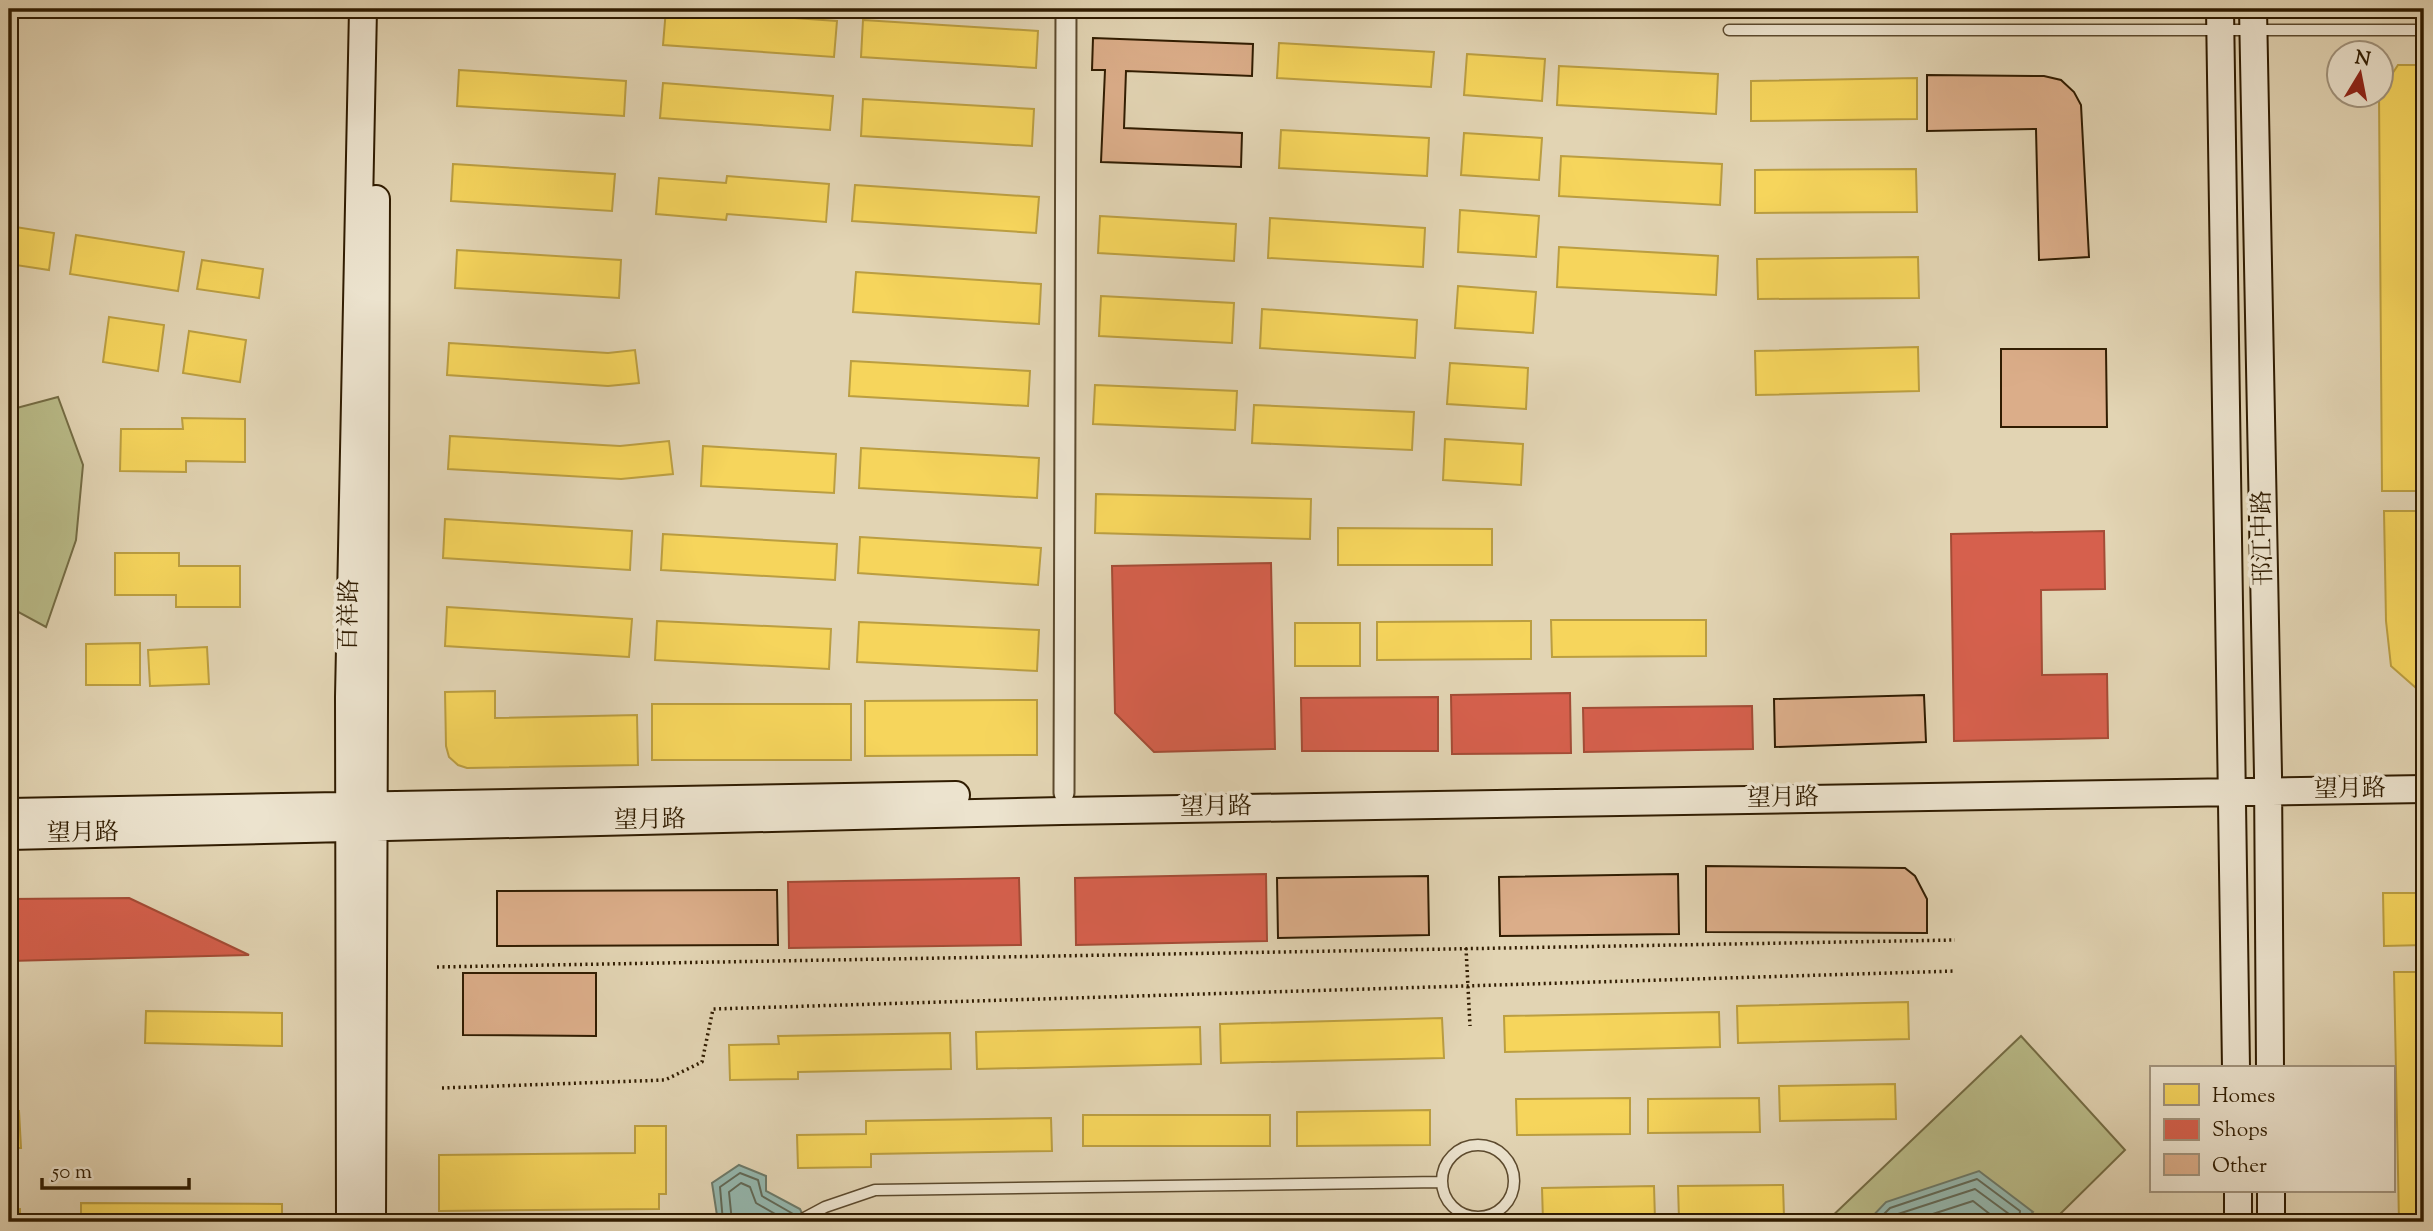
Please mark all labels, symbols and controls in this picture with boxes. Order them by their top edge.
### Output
north arrow [2324,38,2394,108]
text: N [2353,45,2372,74]
street label: 邗江中路 [2246,490,2282,586]
street label: 百祥路 [332,579,368,651]
street label: 望月路 [2314,772,2386,808]
street label: 望月路 [1747,781,1819,817]
street label: 望月路 [1180,790,1252,826]
street label: 望月路 [614,803,686,839]
street label: 望月路 [47,816,119,852]
legend [2150,1066,2394,1192]
text: Homes [2212,1082,2275,1112]
text: Shops [2212,1116,2268,1146]
scale bar [42,1147,189,1191]
text: Other [2212,1152,2267,1182]
text: 50 m [51,1158,92,1188]

